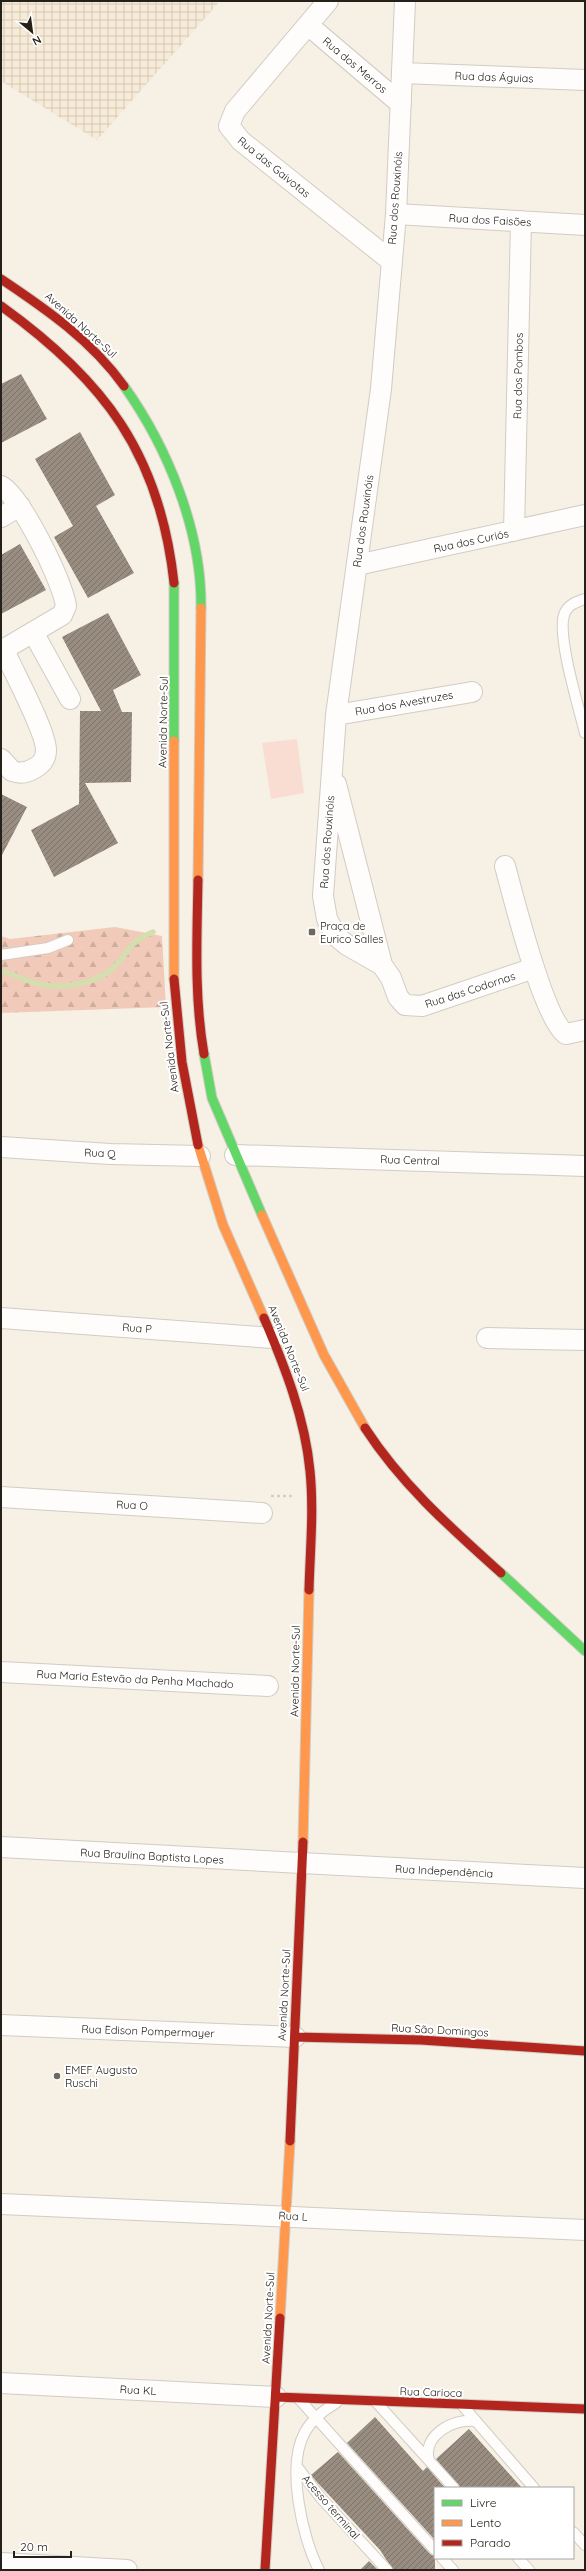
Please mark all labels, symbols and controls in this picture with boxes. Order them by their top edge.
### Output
north arrow [12,12,52,52]
text: N [30,33,44,49]
street label: Rua dos Merros [320,34,390,96]
street label: Rua das Águias [454,69,534,85]
street label: Rua das Gaivotas [235,133,313,201]
street label: Rua dos Rouxinóis [385,151,405,245]
street label: Rua dos Faisões [448,211,532,229]
street label: Avenida Norte-Sul [42,289,120,361]
street label: Rua dos Pombos [510,333,526,419]
street label: Rua dos Rouxinóis [350,474,376,568]
street label: Rua dos Curiós [432,526,510,556]
street label: Avenida Norte-Sul [155,676,171,768]
street label: Rua dos Avestruzes [354,687,454,719]
street label: Rua dos Rouxinóis [317,795,337,889]
place label: Praça de Eurico Salles [320,919,384,946]
marker: Praça de Eurico Salles [307,927,317,937]
street label: Rua das Codornas [423,969,517,1011]
street label: Avenida Norte-Sul [156,1001,182,1093]
street label: Rua Q [84,1145,117,1161]
street label: Rua Central [380,1152,440,1168]
street label: Avenida Norte-Sul [265,1303,313,1393]
street label: Rua P [122,1320,153,1336]
street label: Rua O [116,1497,148,1513]
street label: Avenida Norte-Sul [287,1625,303,1717]
street label: Rua Maria Estevão da Penha Machado [36,1667,234,1691]
street label: Rua Braulina Baptista Lopes [80,1845,224,1867]
street label: Rua Independência [395,1861,493,1881]
street label: Avenida Norte-Sul [275,1949,293,2041]
street label: Rua São Domingos [391,2020,489,2040]
street label: Rua Edison Pompermayer [81,2022,216,2040]
place label: EMEF Augusto Ruschi [65,2063,138,2090]
marker: EMEF Augusto Ruschi [52,2071,62,2081]
street label: Rua L [278,2208,308,2224]
street label: Avenida Norte-Sul [259,2272,277,2364]
street label: Rua KL [119,2382,157,2398]
street label: Rua Carioca [399,2384,463,2400]
street label: Acesso terminal [299,2472,363,2542]
legend [434,2487,574,2559]
text: Livre [470,2495,497,2510]
text: Lento [470,2515,501,2530]
scale bar [14,2533,71,2559]
text: Parado [470,2535,511,2550]
text: 20 m [20,2539,48,2554]

